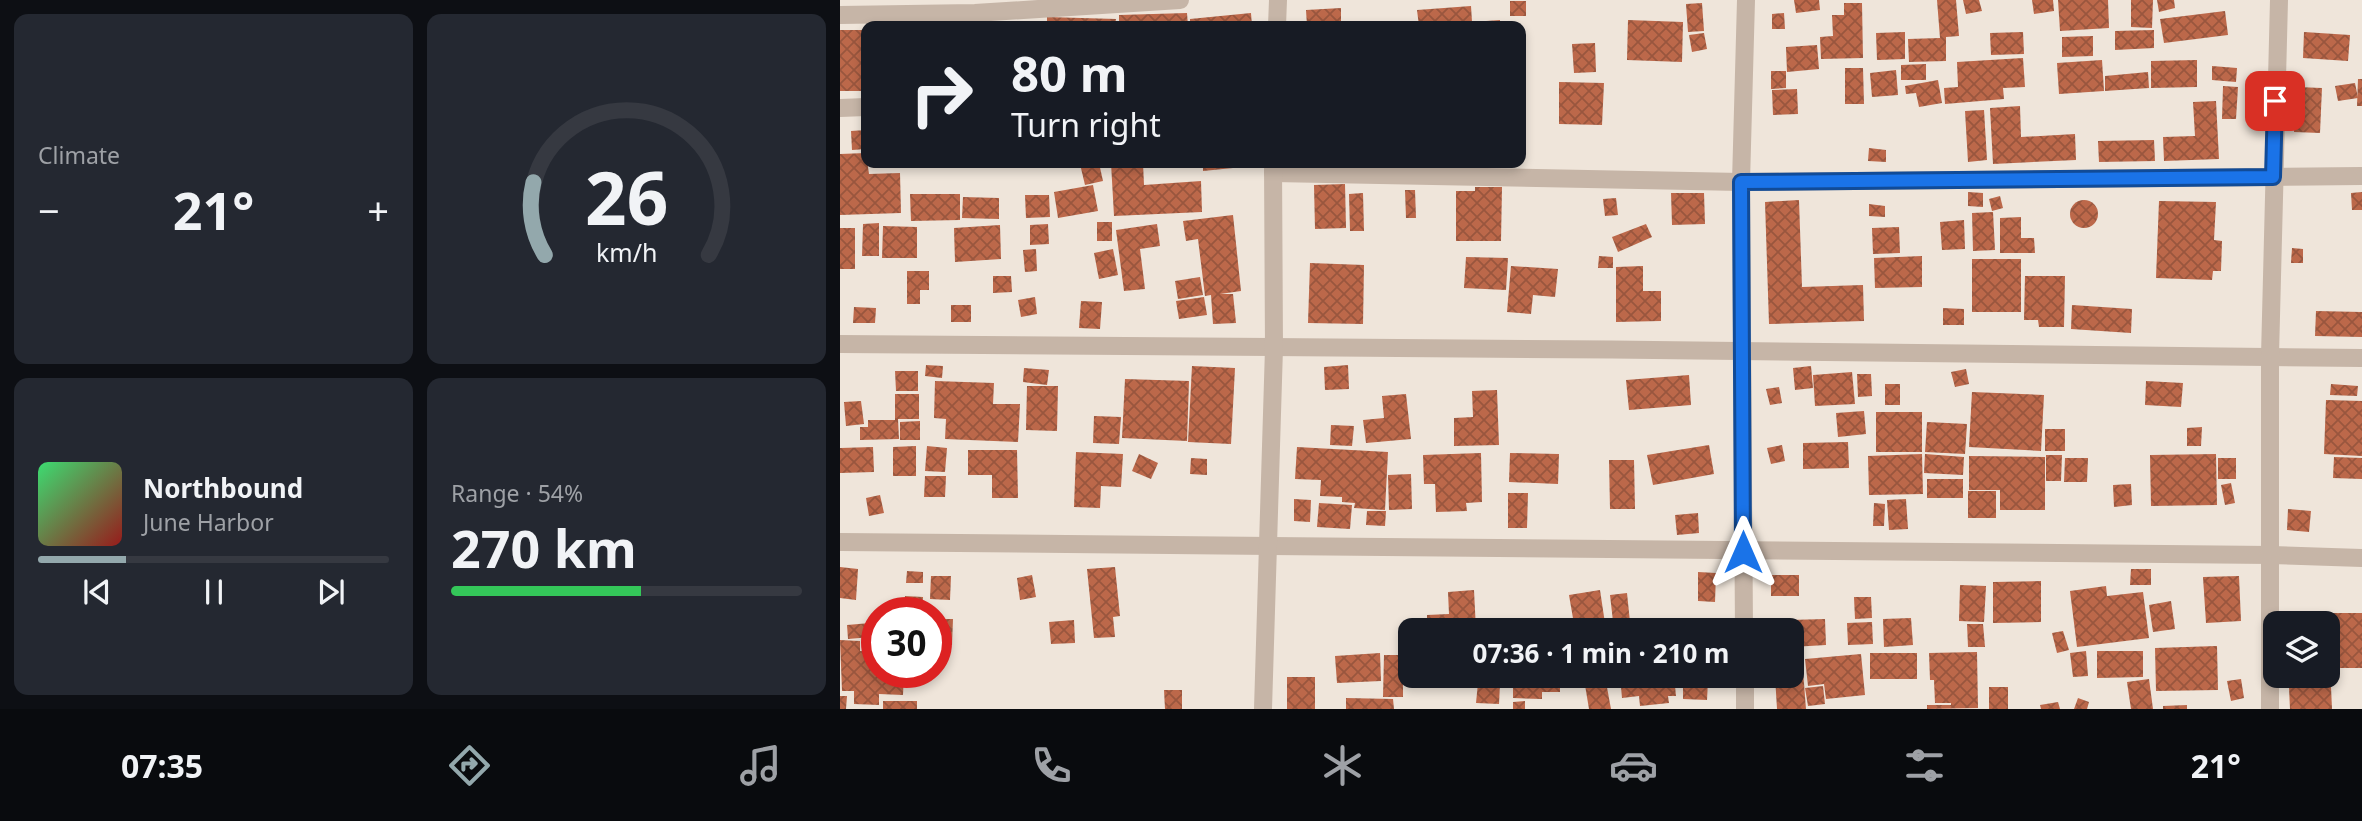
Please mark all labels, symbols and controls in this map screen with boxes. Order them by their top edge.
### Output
text: 80 m [1011,40,1128,106]
icon: right [896,49,987,140]
pin [2245,71,2305,131]
icon: arrive [2256,82,2294,120]
text: Turn right [1011,103,1161,146]
text: Climate [38,139,120,171]
text: 26 [585,147,668,246]
text: 21° [173,174,254,245]
text: − [38,184,60,236]
text: + [367,184,389,236]
text: km/h [596,235,657,269]
text: Northbound [143,470,303,506]
text: Range · 54% [451,477,583,509]
text: June Harbor [143,506,274,538]
text: 270 km [451,512,637,583]
position arrow [1706,515,1780,589]
icon: previous [78,573,116,611]
icon: pause [195,573,233,611]
icon: next [312,573,350,611]
speed limit sign: 30 [861,597,952,688]
map controls [2263,611,2340,688]
button: layers [2263,611,2340,688]
text: 07:36 · 1 min · 210 m [1473,635,1729,671]
icon: directions [445,741,494,790]
icon: music [736,741,785,790]
icon: phone [1027,741,1076,790]
icon: climate [1318,741,1367,790]
icon: car [1609,741,1658,790]
icon: filters [1900,741,1949,790]
text: 07:35 [121,744,203,787]
text: 21° [2191,744,2241,787]

